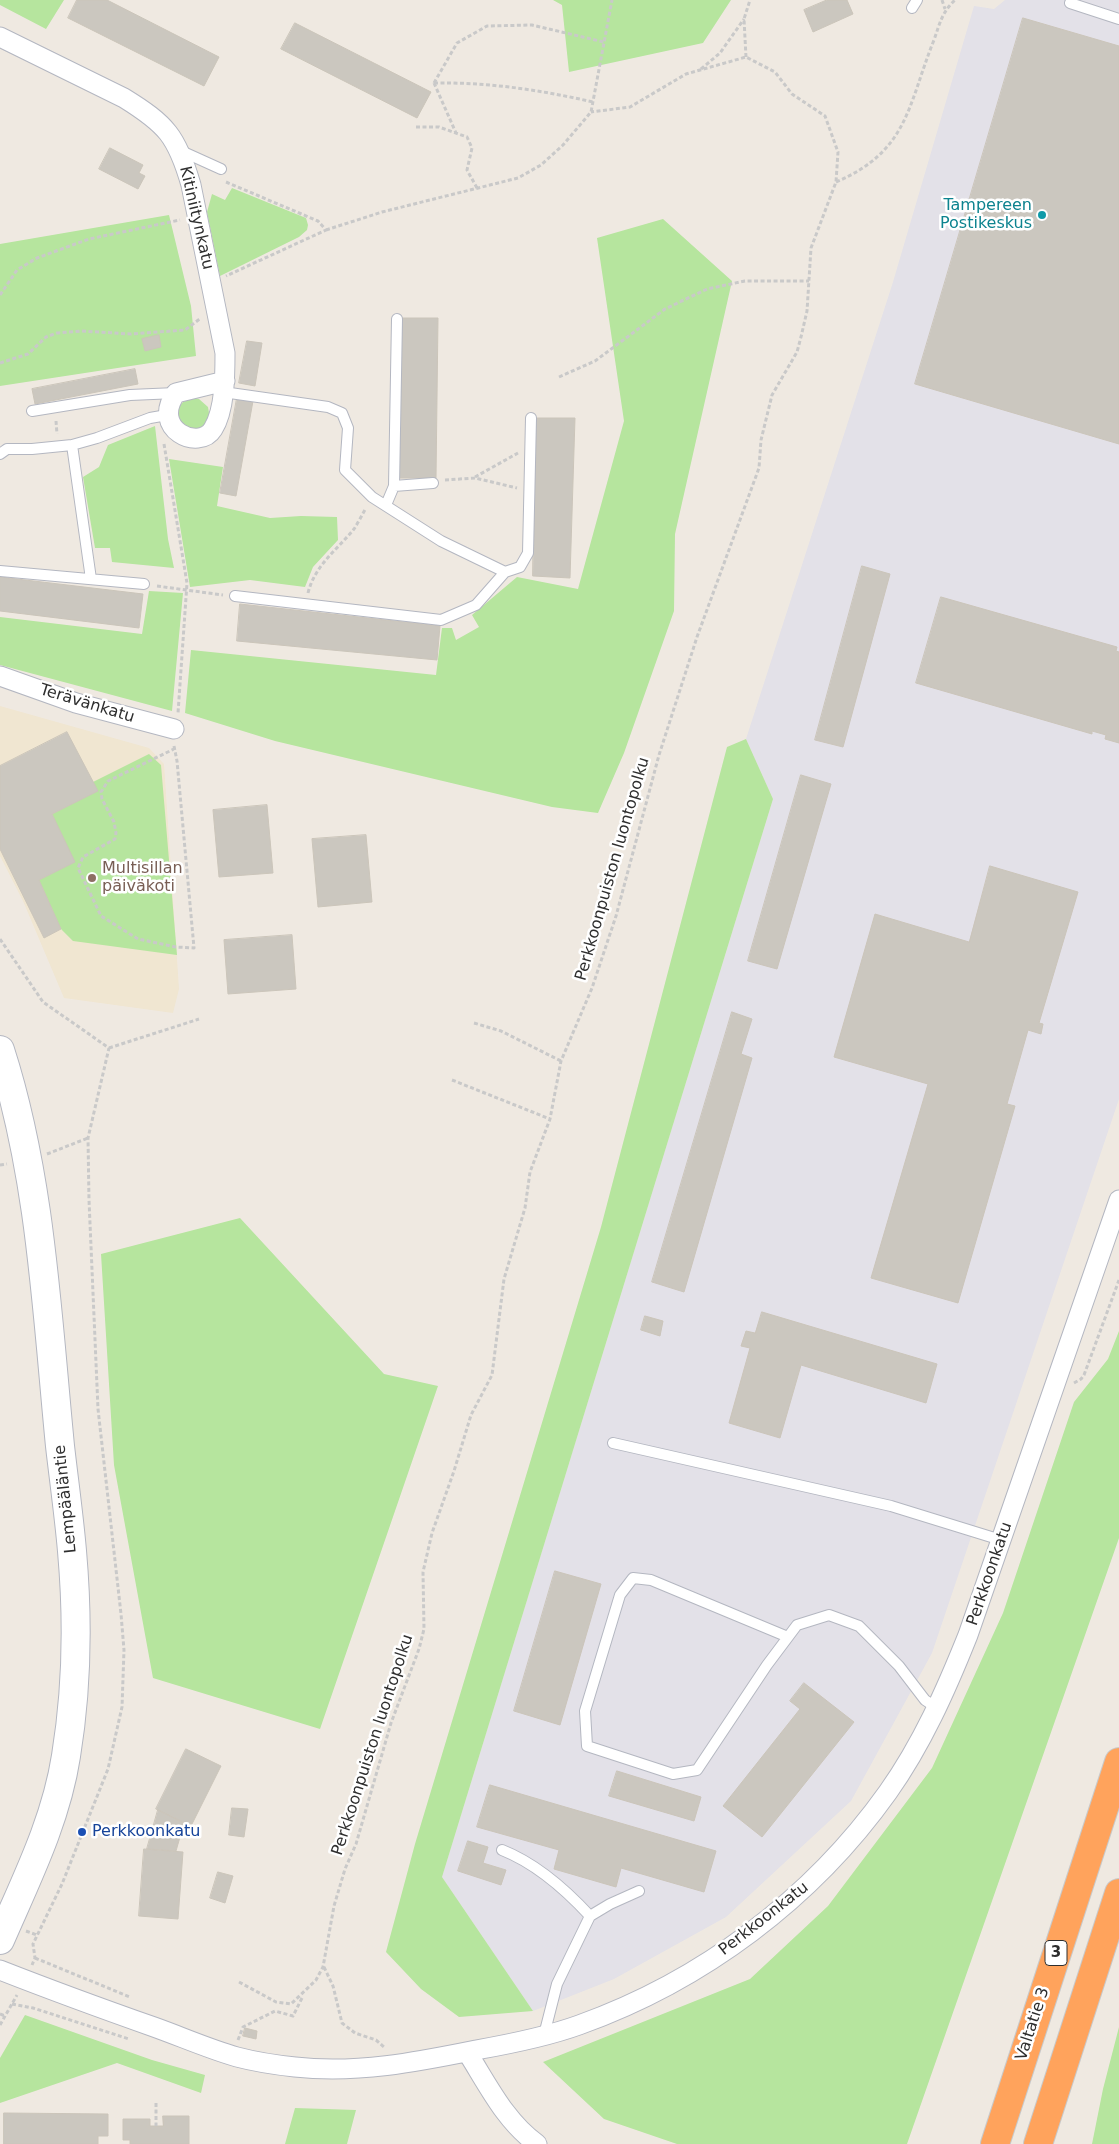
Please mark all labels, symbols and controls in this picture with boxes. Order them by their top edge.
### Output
street label: Kitiniitynkatu [175,164,217,272]
place label: Tampereen Postikeskus [940,196,1032,234]
marker: Tampereen Postikeskus [1036,209,1048,221]
street label: Terävänkatu [37,681,137,727]
street label: Perkkoonpuiston luontopolku [572,755,654,983]
place label: Multisillan päiväkoti [102,859,183,897]
marker: Multisillan päiväkoti [86,872,98,884]
street label: Lempääläntie [51,1444,81,1554]
street label: Perkkoonkatu [963,1520,1017,1628]
street label: Perkkoonpuiston luontopolku [328,1632,418,1858]
place label: Perkkoonkatu [92,1822,200,1842]
marker: Perkkoonkatu [76,1826,88,1838]
street label: Perkkoonkatu [715,1878,813,1960]
road number: 3 [1045,1940,1067,1966]
street label: Valtatie 3 [1012,1985,1054,2063]

